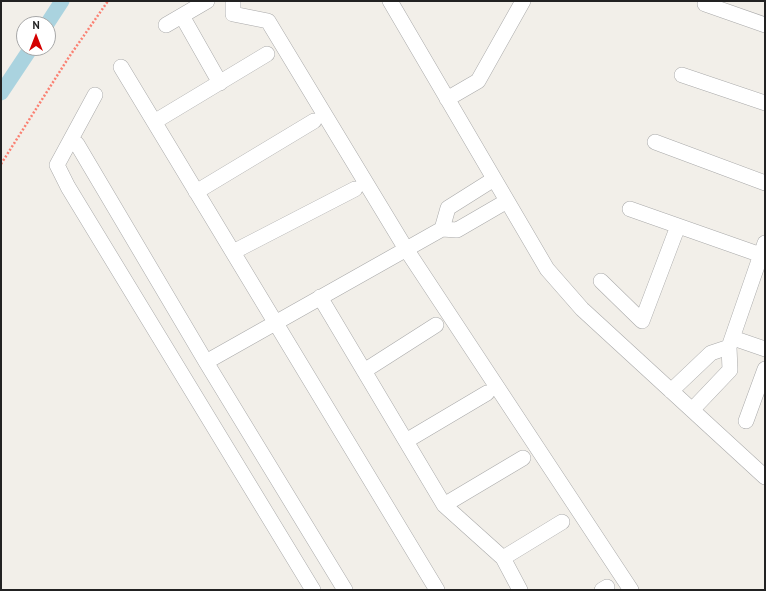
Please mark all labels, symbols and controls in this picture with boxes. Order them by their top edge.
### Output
north arrow [16,16,56,56]
text: N [32,18,40,32]

